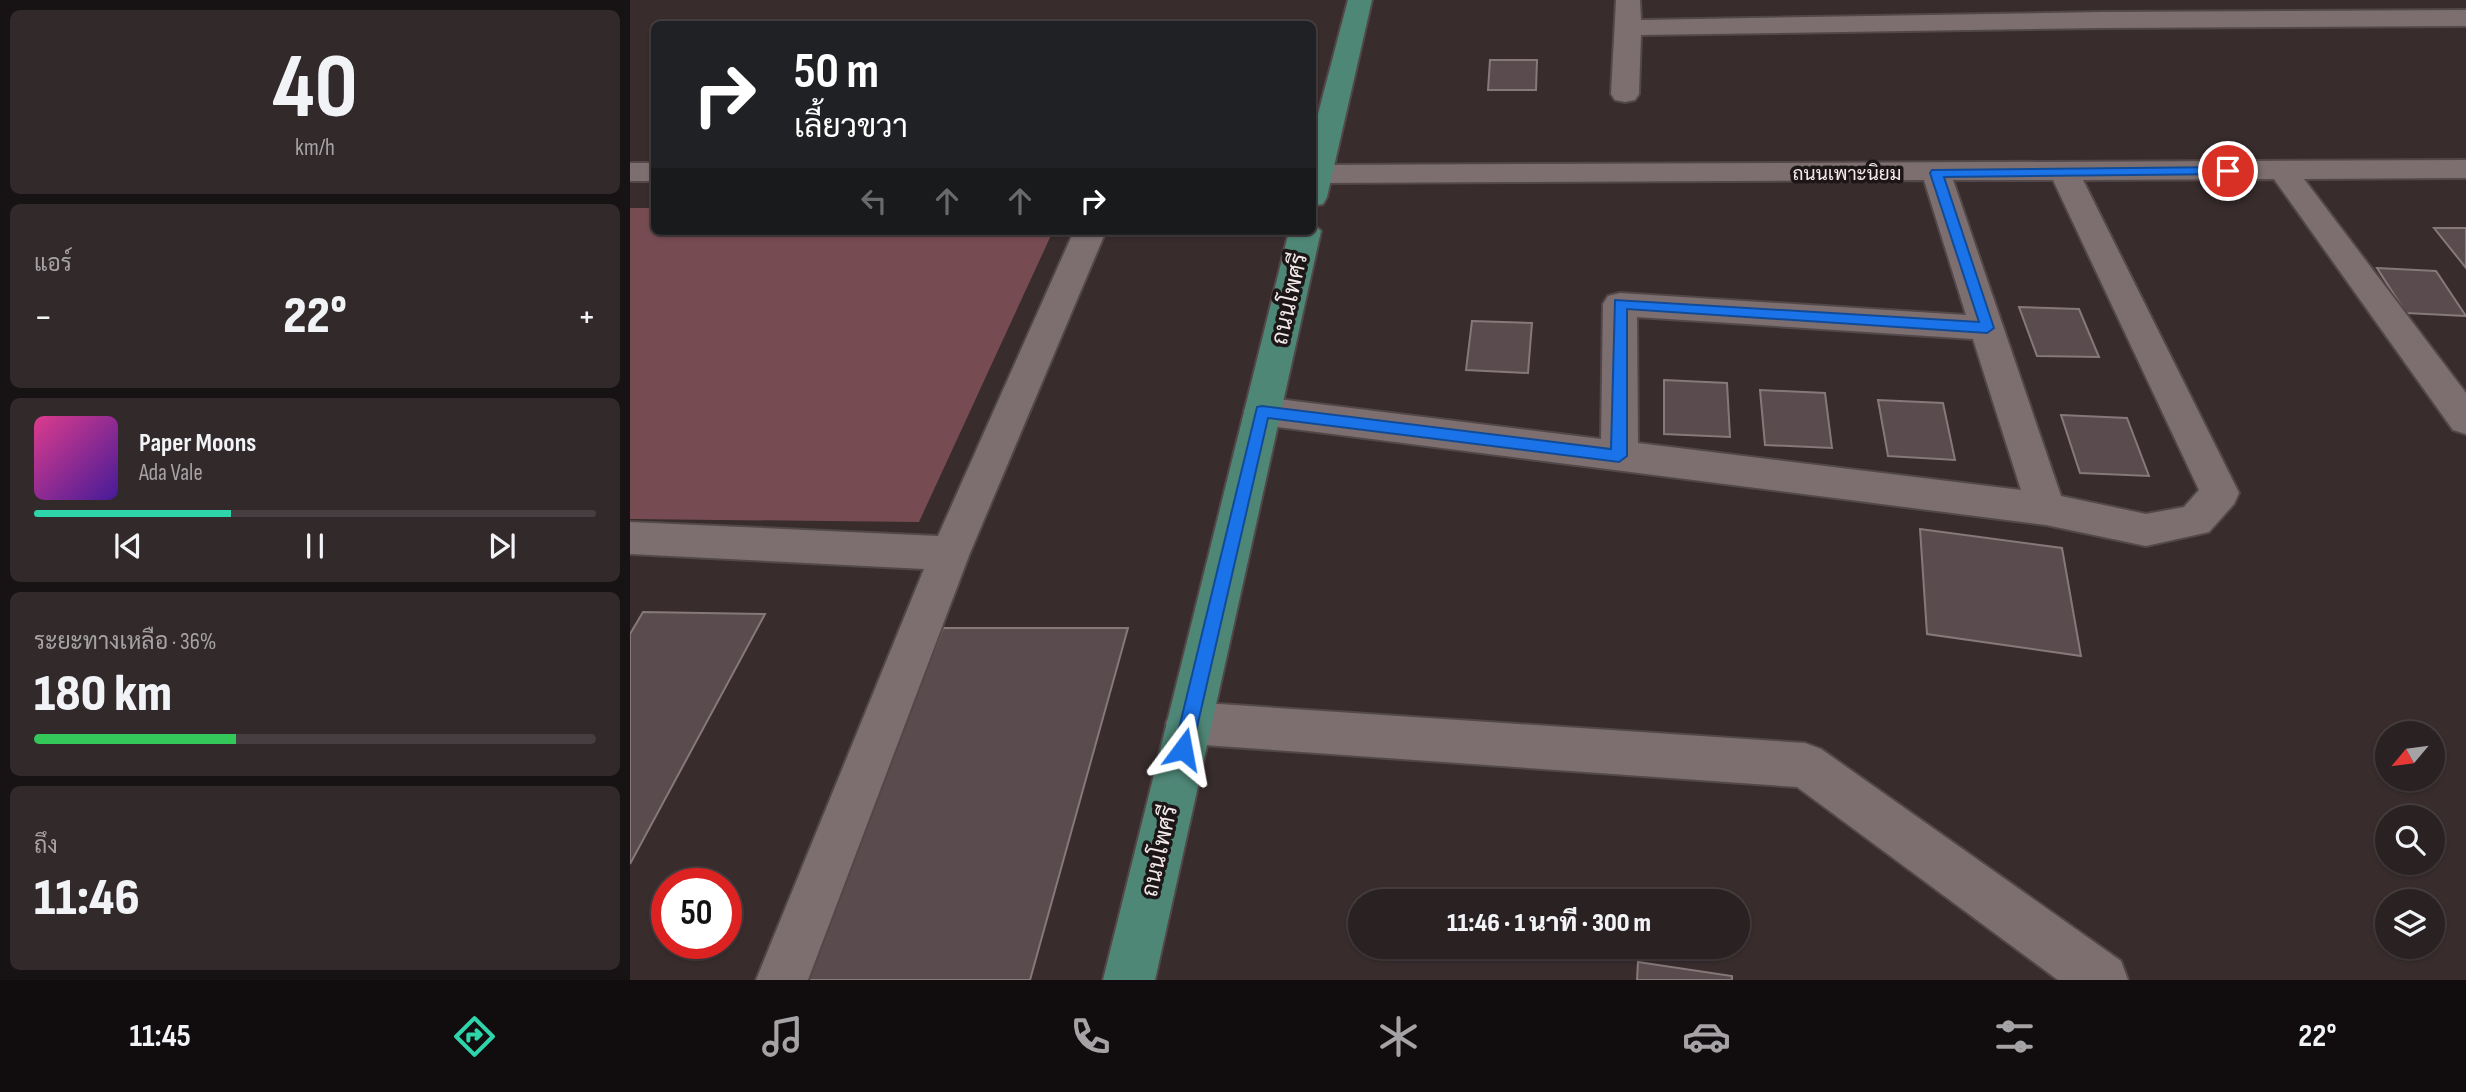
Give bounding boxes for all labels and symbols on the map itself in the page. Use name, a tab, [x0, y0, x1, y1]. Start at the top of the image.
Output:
pin	[2198, 141, 2258, 201]
street label: ถนนเพาะนิยม	[1793, 163, 1901, 186]
street label: ถนนโพศรี	[1263, 250, 1314, 348]
position arrow	[1146, 712, 1220, 786]
north arrow	[2375, 721, 2445, 791]
street label: ถนนโพศรี	[1133, 802, 1184, 900]
speed limit sign: 50	[651, 868, 742, 959]

